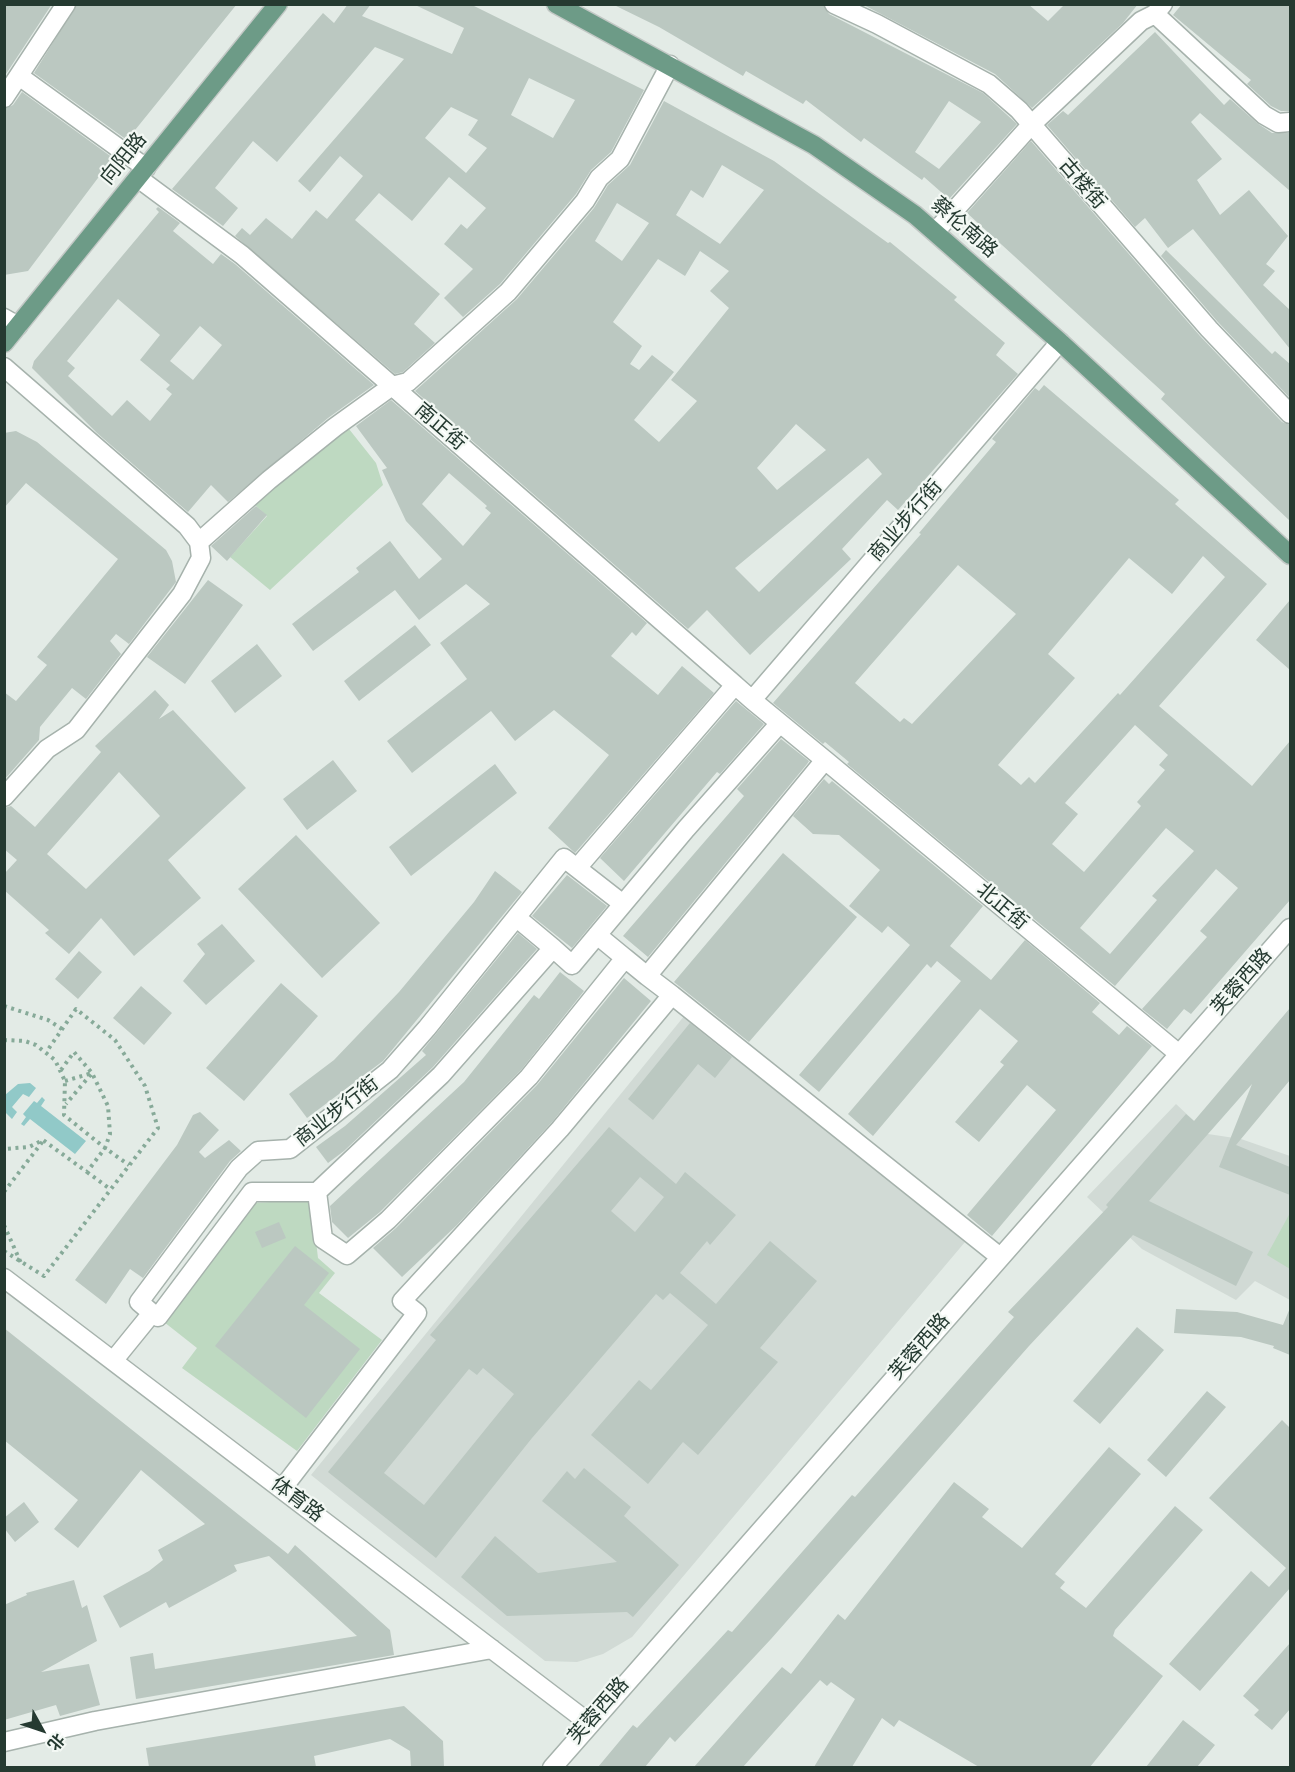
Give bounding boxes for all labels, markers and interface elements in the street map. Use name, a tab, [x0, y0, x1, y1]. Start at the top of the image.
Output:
street label: 向阳路	[96, 128, 152, 190]
street label: 古楼街	[1053, 153, 1111, 215]
street label: 蔡伦南路	[926, 193, 1002, 263]
street label: 南正街	[409, 398, 471, 456]
street label: 商业步行街	[864, 475, 948, 567]
street label: 北正街	[971, 879, 1033, 935]
street label: 芙蓉西路	[1207, 944, 1277, 1020]
street label: 商业步行街	[290, 1072, 384, 1152]
street label: 芙蓉西路	[885, 1309, 955, 1385]
street label: 体育路	[266, 1472, 328, 1528]
street label: 芙蓉西路	[564, 1673, 634, 1749]
north arrow	[12, 1700, 72, 1760]
text: 北	[43, 1729, 69, 1755]

